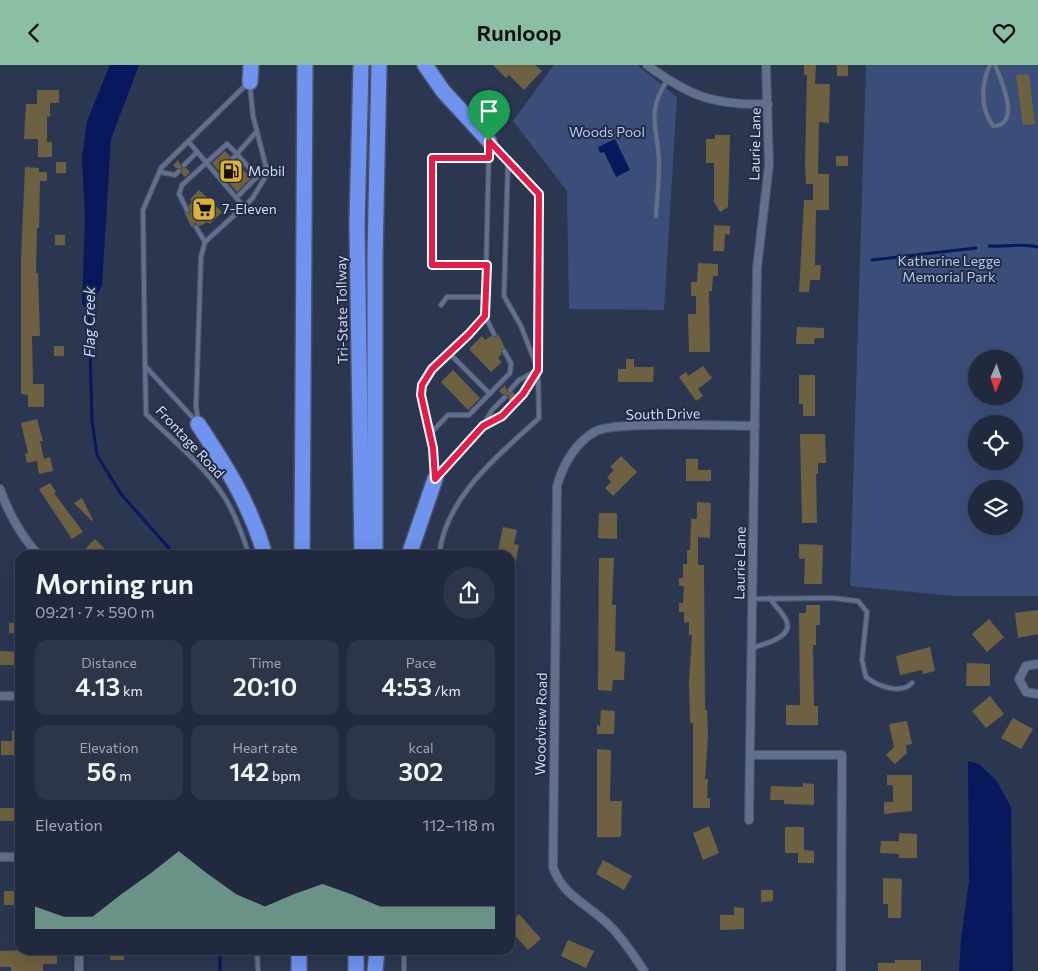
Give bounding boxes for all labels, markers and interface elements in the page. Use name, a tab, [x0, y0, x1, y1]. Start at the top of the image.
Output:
icon: back	[20, 19, 48, 47]
text: Runloop	[476, 19, 562, 46]
icon: heart	[990, 19, 1018, 47]
pin	[468, 90, 510, 141]
icon: arrive	[475, 97, 503, 125]
street label: Laurie Lane	[745, 107, 764, 181]
park label: Woods Pool	[569, 123, 645, 140]
fuel station icon: Mobil	[218, 158, 244, 184]
place label: Mobil	[248, 162, 285, 179]
supermarket icon: 7-Eleven	[191, 196, 217, 222]
place label: 7-Eleven	[222, 200, 277, 217]
park label: Katherine Legge Memorial Park	[898, 252, 1000, 285]
street label: Tri-State Tollway	[332, 256, 351, 364]
water label: Flag Creek	[80, 286, 98, 358]
north arrow	[968, 350, 1022, 405]
map controls	[968, 350, 1023, 535]
street label: Frontage Road	[152, 402, 228, 481]
street label: South Drive	[626, 404, 700, 423]
button: locate	[968, 415, 1023, 470]
button: layers	[968, 480, 1023, 535]
street label: Laurie Lane	[730, 526, 749, 600]
text: Morning run	[35, 566, 194, 600]
button: share	[443, 567, 495, 619]
text: 09:21 · 7 × 590 m	[35, 602, 155, 621]
text: Distance	[81, 654, 137, 671]
text: Time	[249, 654, 281, 671]
text: Pace	[406, 654, 436, 671]
text: 4.13	[75, 671, 120, 701]
text: 20:10	[233, 671, 297, 701]
text: 4:53	[381, 671, 432, 701]
street label: Woodview Road	[531, 673, 550, 775]
text: km	[120, 682, 143, 699]
text: /km	[432, 682, 461, 699]
text: Elevation	[79, 739, 139, 756]
text: Heart rate	[232, 739, 298, 756]
text: kcal	[408, 739, 434, 756]
text: 56	[87, 756, 116, 786]
text: 142	[229, 756, 269, 786]
text: 302	[399, 756, 443, 786]
text: m	[116, 767, 131, 784]
text: bpm	[269, 767, 301, 784]
text: Elevation	[35, 815, 103, 834]
text: 112–118 m	[423, 815, 495, 834]

